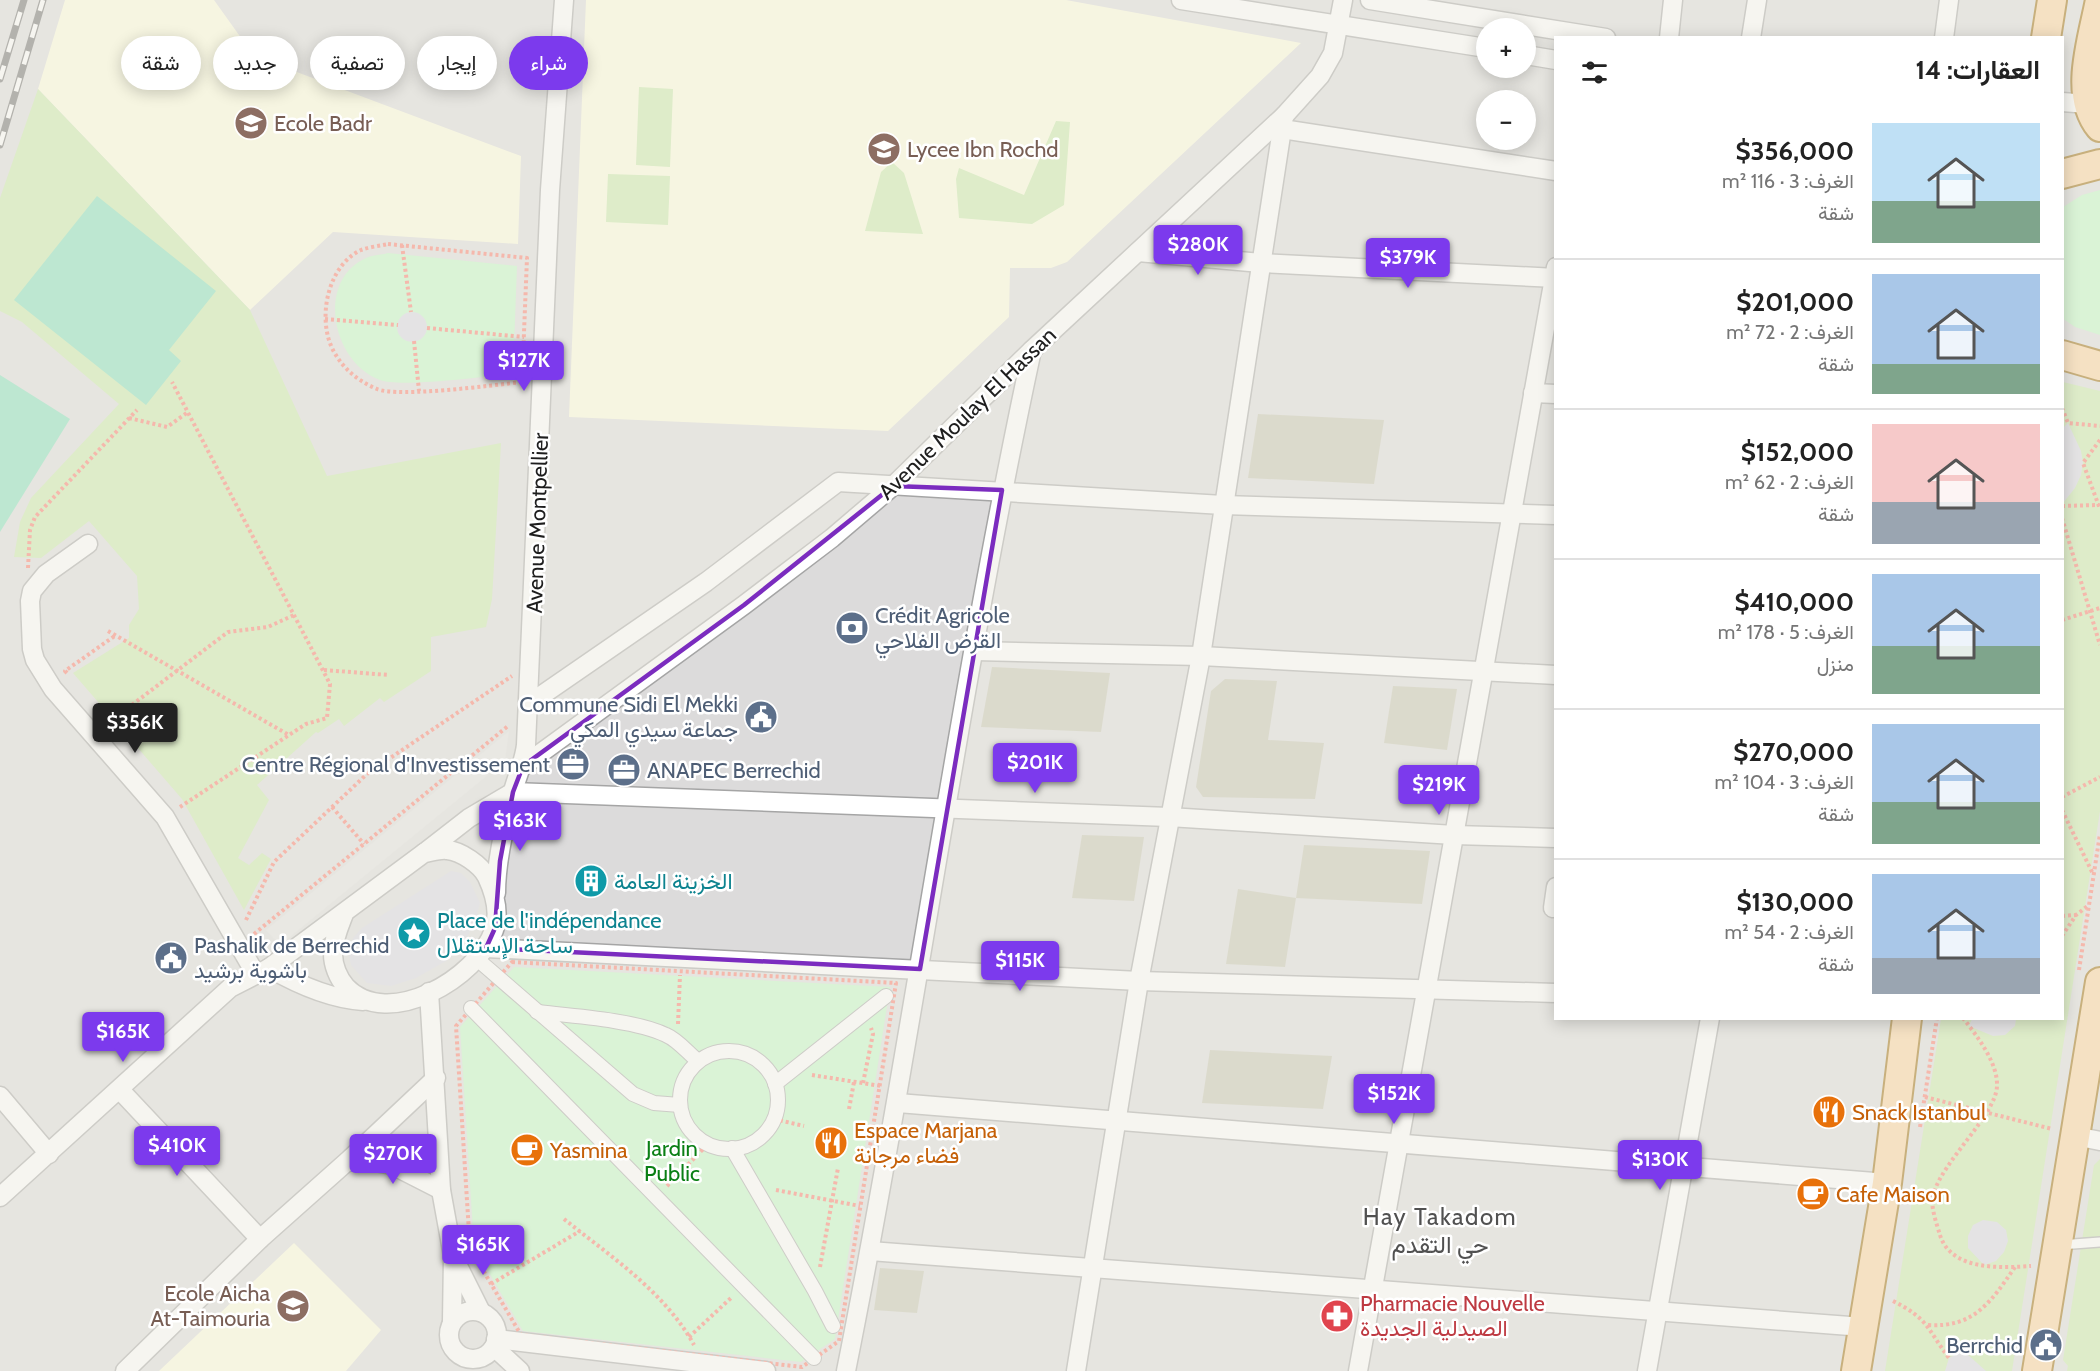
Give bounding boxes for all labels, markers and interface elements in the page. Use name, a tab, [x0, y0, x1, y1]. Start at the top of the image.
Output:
map controls	[1476, 18, 1536, 150]
button: +	[1476, 18, 1536, 78]
chip: شقة	[121, 36, 201, 90]
chip: جديد	[213, 36, 298, 90]
chip: تصفية	[310, 36, 405, 90]
chip: إيجار	[417, 36, 497, 90]
chip: شراء	[509, 36, 588, 90]
text: العقارات: 14	[1915, 54, 2040, 86]
icon: filters	[1578, 56, 1611, 89]
button: −	[1476, 90, 1536, 150]
school or university icon: Ecole Badr	[233, 105, 269, 141]
place label: Ecole Badr	[274, 110, 372, 137]
school or university icon: Lycee Ibn Rochd	[866, 131, 902, 167]
text: $356,000	[1735, 135, 1854, 167]
place label: Lycee Ibn Rochd	[907, 136, 1059, 163]
icon: home	[1920, 147, 1992, 219]
text: الغرف: 3 · 116 m²	[1722, 169, 1854, 193]
text: شقة	[1818, 201, 1854, 225]
pin: $280K	[1156, 225, 1240, 276]
text: $280K	[1168, 232, 1228, 256]
pin: $379K	[1366, 238, 1450, 289]
text: $379K	[1380, 245, 1436, 269]
text: $201,000	[1736, 286, 1854, 318]
icon: home	[1920, 298, 1992, 370]
text: الغرف: 2 · 72 m²	[1726, 320, 1854, 344]
street label: Avenue Moulay El Hassan	[873, 321, 1062, 505]
pin: $127K	[482, 341, 566, 392]
text: $127K	[498, 348, 550, 372]
text: شقة	[1818, 352, 1854, 376]
street label: Avenue Montpellier	[521, 432, 554, 614]
text: $152,000	[1741, 436, 1854, 468]
icon: home	[1920, 448, 1992, 520]
text: الغرف: 2 · 62 m²	[1725, 470, 1854, 494]
text: شقة	[1818, 502, 1854, 526]
text: $410,000	[1734, 586, 1854, 618]
icon: home	[1920, 598, 1992, 670]
place label: Crédit Agricole القرض الفلاحي	[875, 602, 1010, 659]
bank icon: Crédit Agricole القرض الفلاحي	[834, 610, 870, 646]
text: الغرف: 5 · 178 m²	[1718, 620, 1854, 644]
text: منزل	[1817, 652, 1854, 676]
place label: Commune Sidi El Mekki جماعة سيدي المكي	[519, 691, 738, 748]
public building icon: Commune Sidi El Mekki جماعة سيدي المكي	[743, 699, 779, 735]
pin: $356K	[93, 703, 177, 754]
text: $356K	[107, 710, 163, 734]
text: $270,000	[1733, 736, 1854, 768]
pin: $201K	[993, 743, 1077, 794]
office icon: Centre Régional d'Investissement	[555, 746, 591, 782]
icon: home	[1920, 748, 1992, 820]
text: $201K	[1007, 750, 1063, 774]
place label: Centre Régional d'Investissement	[242, 751, 551, 778]
office icon: ANAPEC Berrechid	[606, 752, 642, 788]
place label: ANAPEC Berrechid	[647, 757, 821, 784]
pin: $219K	[1397, 765, 1481, 816]
text: الغرف: 3 · 104 m²	[1714, 770, 1854, 794]
text: $219K	[1412, 772, 1466, 796]
pin: $163K	[478, 801, 562, 852]
text: شقة	[1818, 802, 1854, 826]
text: $163K	[493, 808, 547, 832]
building icon: الخزينة العامة	[573, 863, 609, 899]
place label: الخزينة العامة	[614, 868, 732, 895]
text: $130,000	[1736, 886, 1854, 918]
icon: home	[1920, 898, 1992, 970]
place label: Place de l'indépendance ساحة الإستقلال	[437, 907, 662, 960]
place icon: Place de l'indépendance ساحة الإستقلال	[396, 915, 432, 951]
text: الغرف: 2 · 54 m²	[1724, 920, 1854, 944]
place label: Pashalik de Berrechid باشوية برشيد	[194, 932, 390, 984]
public building icon: Pashalik de Berrechid باشوية برشيد	[153, 940, 189, 976]
pin: $115K	[978, 941, 1062, 992]
text: $115K	[995, 948, 1045, 972]
text: شقة	[1818, 952, 1854, 976]
pin: $165K	[81, 1012, 165, 1063]
text: $165K	[96, 1019, 150, 1043]
pin: $152K	[1352, 1074, 1436, 1125]
text: $152K	[1368, 1081, 1420, 1105]
restaurant icon: Snack Istanbul	[1811, 1094, 1847, 1130]
place label: Snack Istanbul	[1852, 1099, 1987, 1126]
place label: Espace Marjana فضاء مرجانة	[854, 1117, 998, 1169]
restaurant icon: Espace Marjana فضاء مرجانة	[813, 1125, 849, 1161]
pin: $410K	[135, 1126, 219, 1177]
cafe icon: Yasmina	[509, 1132, 545, 1168]
text: $410K	[148, 1133, 206, 1157]
pin: $270K	[351, 1134, 435, 1185]
park label: Jardin Public	[644, 1135, 700, 1187]
place label: Yasmina	[549, 1137, 628, 1164]
pin: $130K	[1618, 1140, 1702, 1191]
text: $270K	[364, 1141, 422, 1165]
text: $130K	[1632, 1147, 1688, 1171]
cafe icon: Cafe Maison	[1795, 1176, 1831, 1212]
place label: Cafe Maison	[1836, 1181, 1950, 1208]
district label: Hay Takadom حي التقدم	[1363, 1202, 1517, 1264]
pin: $165K	[441, 1225, 525, 1276]
text: $165K	[456, 1232, 510, 1256]
place label: Ecole Aicha At-Taimouria	[150, 1280, 270, 1332]
school or university icon: Ecole Aicha At-Taimouria	[275, 1288, 311, 1324]
place label: Pharmacie Nouvelle الصيدلية الجديدة	[1360, 1290, 1545, 1342]
pharmacy icon: Pharmacie Nouvelle الصيدلية الجديدة	[1319, 1298, 1355, 1334]
public building icon: Berrchid	[2028, 1327, 2064, 1363]
place label: Berrchid	[1946, 1332, 2023, 1359]

